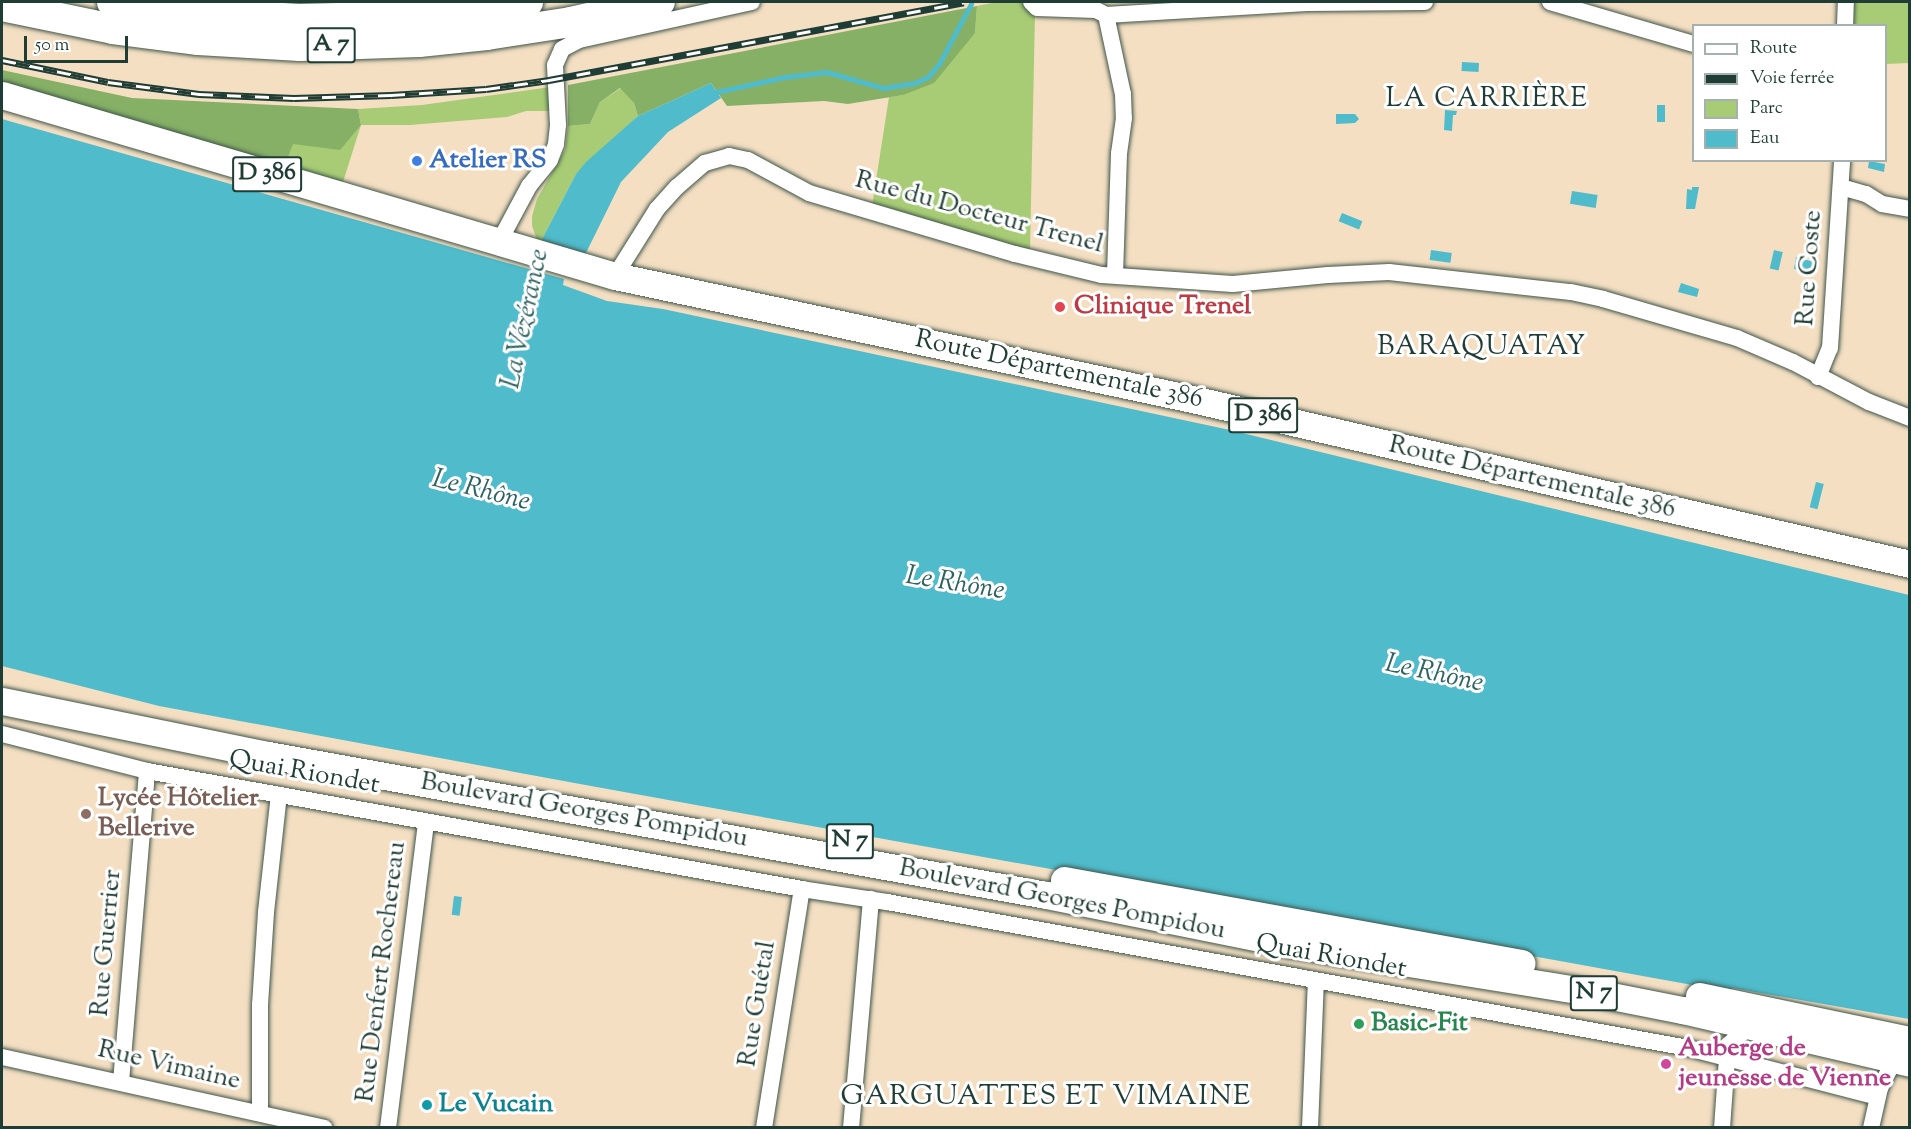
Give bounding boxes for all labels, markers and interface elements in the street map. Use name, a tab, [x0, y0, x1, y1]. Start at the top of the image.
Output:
scale bar	[27, 24, 130, 62]
road number: A 7	[306, 24, 356, 66]
legend	[1692, 24, 1887, 162]
text: 50 m	[35, 33, 69, 59]
text: Route	[1750, 36, 1797, 62]
text: Voie ferrée	[1750, 66, 1834, 92]
district label: LA CARRIÈRE	[1386, 84, 1588, 116]
text: Parc	[1750, 96, 1783, 122]
text: Eau	[1750, 126, 1779, 152]
place label: Atelier RS	[429, 145, 546, 177]
road number: D 386	[231, 153, 303, 195]
marker: Atelier RS	[410, 154, 424, 168]
street label: Rue du Docteur Trenel	[852, 165, 1106, 261]
street label: Rue Coste	[1790, 209, 1830, 327]
water label: La Vézérance	[495, 246, 557, 392]
place label: Clinique Trenel	[1074, 291, 1251, 323]
marker: Clinique Trenel	[1051, 298, 1069, 316]
street label: Route Départementale 386	[912, 324, 1206, 416]
district label: BARAQUATAY	[1377, 332, 1587, 364]
road number: D 386	[1227, 394, 1299, 436]
street label: Route Départementale 386	[1386, 430, 1678, 526]
water label: Le Rhône	[429, 463, 533, 519]
water label: Le Rhône	[903, 560, 1007, 608]
water label: Le Rhône	[1382, 648, 1486, 700]
street label: Quai Riondet	[226, 744, 382, 802]
street label: Boulevard Georges Pompidou	[418, 767, 750, 855]
place label: Lycée Hôtelier Bellerive	[98, 783, 259, 844]
marker: Lycée Hôtelier Bellerive	[79, 807, 93, 821]
road number: N 7	[824, 820, 876, 862]
street label: Rue Denfert Rochereau	[351, 840, 413, 1104]
street label: Boulevard Georges Pompidou	[896, 853, 1228, 947]
street label: Rue Guerrier	[85, 868, 129, 1018]
street label: Quai Riondet	[1253, 928, 1409, 986]
street label: Rue Guétal	[733, 939, 783, 1069]
road number: N 7	[1568, 972, 1620, 1014]
place label: Basic-Fit	[1371, 1008, 1468, 1040]
marker: Basic-Fit	[1352, 1017, 1366, 1031]
place label: Auberge de jeunesse de Vienne	[1678, 1033, 1891, 1094]
street label: Rue Vimaine	[95, 1034, 243, 1098]
marker: Auberge de jeunesse de Vienne	[1659, 1057, 1673, 1071]
district label: GARGUATTES ET VIMAINE	[841, 1080, 1251, 1114]
place label: Le Vucain	[439, 1089, 553, 1121]
marker: Le Vucain	[420, 1098, 434, 1112]

